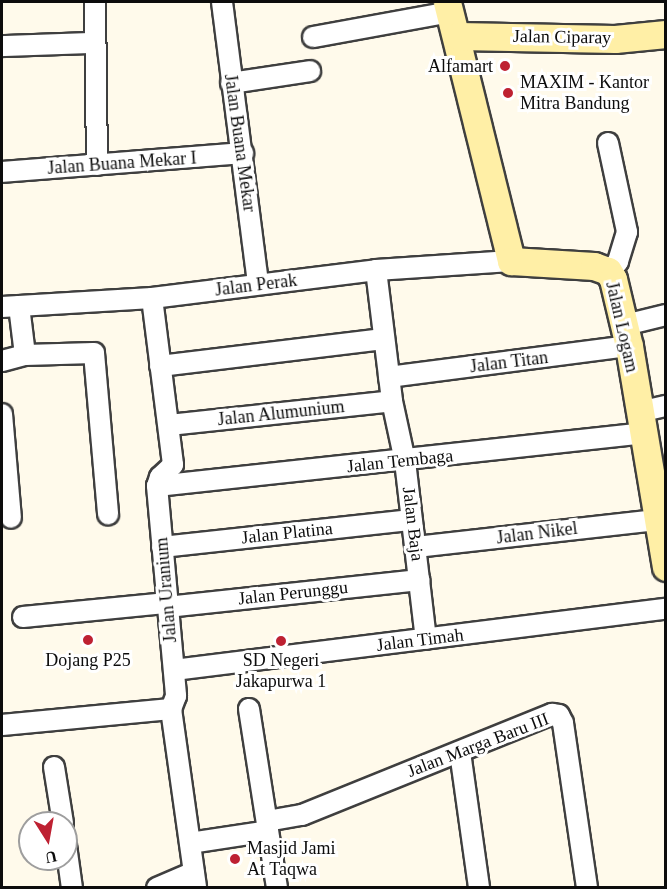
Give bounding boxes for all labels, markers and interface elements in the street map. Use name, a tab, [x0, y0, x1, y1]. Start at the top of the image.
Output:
street label: Jalan Ciparay	[513, 25, 611, 49]
place label: Alfamart	[428, 55, 493, 77]
marker: Alfamart	[498, 59, 512, 73]
place label: MAXIM - Kantor Mitra Bandung	[520, 72, 649, 115]
street label: Jalan Buana Mekar	[220, 73, 260, 213]
marker: MAXIM - Kantor Mitra Bandung	[501, 86, 515, 100]
street label: Jalan Buana Mekar I	[47, 147, 197, 179]
street label: Jalan Perak	[214, 269, 298, 301]
street label: Jalan Logam	[601, 280, 643, 374]
street label: Jalan Titan	[469, 346, 549, 378]
street label: Jalan Alumunium	[216, 396, 346, 430]
street label: Jalan Tembaga	[346, 445, 454, 477]
street label: Jalan Baja	[398, 486, 428, 562]
street label: Jalan Platina	[240, 517, 334, 549]
street label: Jalan Nikel	[495, 517, 579, 549]
street label: Jalan Uranium	[151, 537, 181, 643]
street label: Jalan Perunggu	[237, 576, 349, 610]
street label: Jalan Timah	[375, 624, 465, 656]
marker: Dojang P25	[81, 633, 95, 647]
marker: SD Negeri Jakapurwa 1	[274, 634, 288, 648]
place label: Dojang P25	[45, 649, 131, 671]
place label: SD Negeri Jakapurwa 1	[236, 650, 326, 692]
street label: Jalan Marga Baru III	[404, 708, 552, 782]
north arrow	[18, 811, 78, 871]
place label: Masjid Jami At Taqwa	[247, 838, 335, 880]
text: U	[44, 848, 58, 867]
marker: Masjid Jami At Taqwa	[228, 852, 242, 866]

